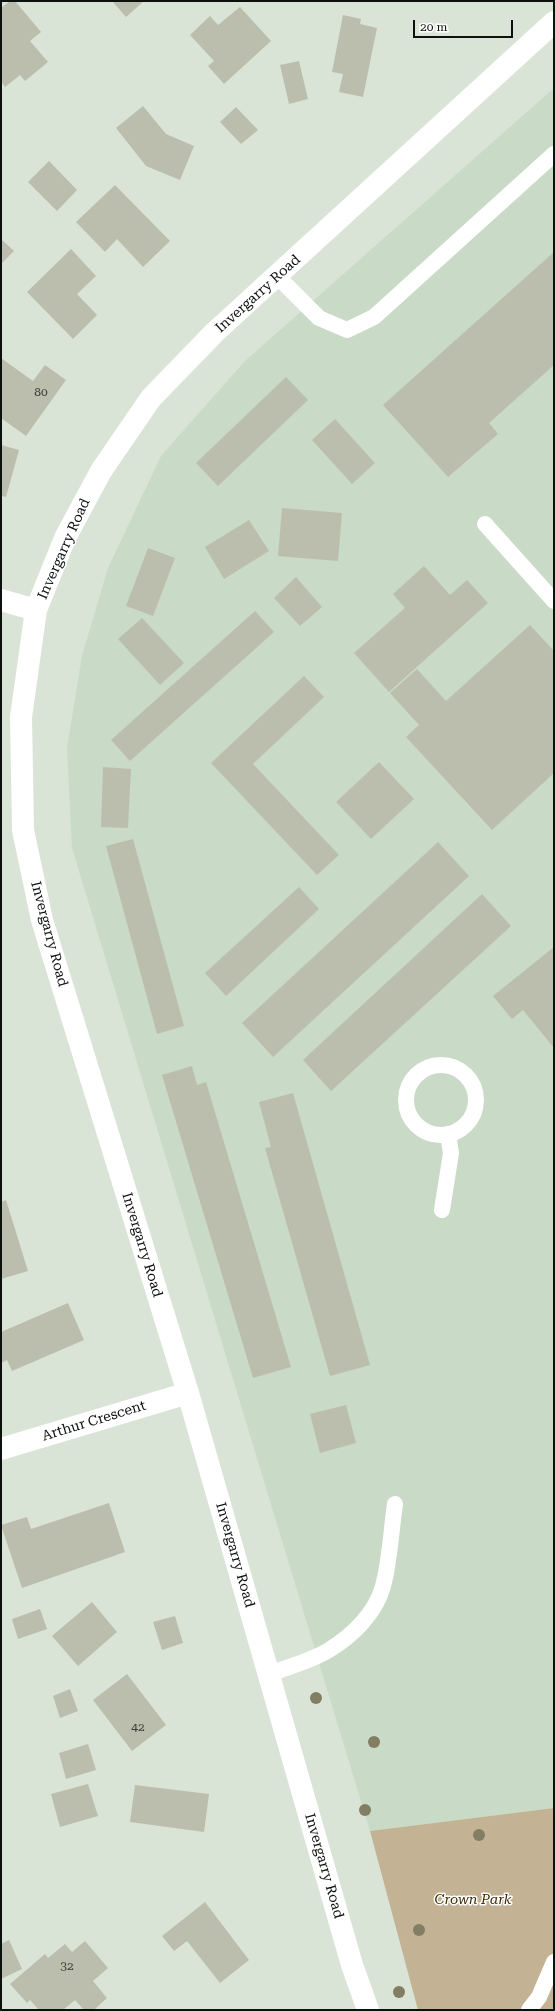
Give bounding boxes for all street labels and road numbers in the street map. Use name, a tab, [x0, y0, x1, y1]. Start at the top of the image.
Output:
street label: Invergarry Road	[212, 251, 304, 337]
street label: Invergarry Road	[34, 496, 94, 602]
street label: Invergarry Road	[27, 879, 71, 989]
street label: Invergarry Road	[118, 1191, 166, 1299]
street label: Arthur Crescent	[40, 1397, 148, 1445]
street label: Invergarry Road	[212, 1501, 258, 1609]
street label: Invergarry Road	[301, 1812, 347, 1920]

